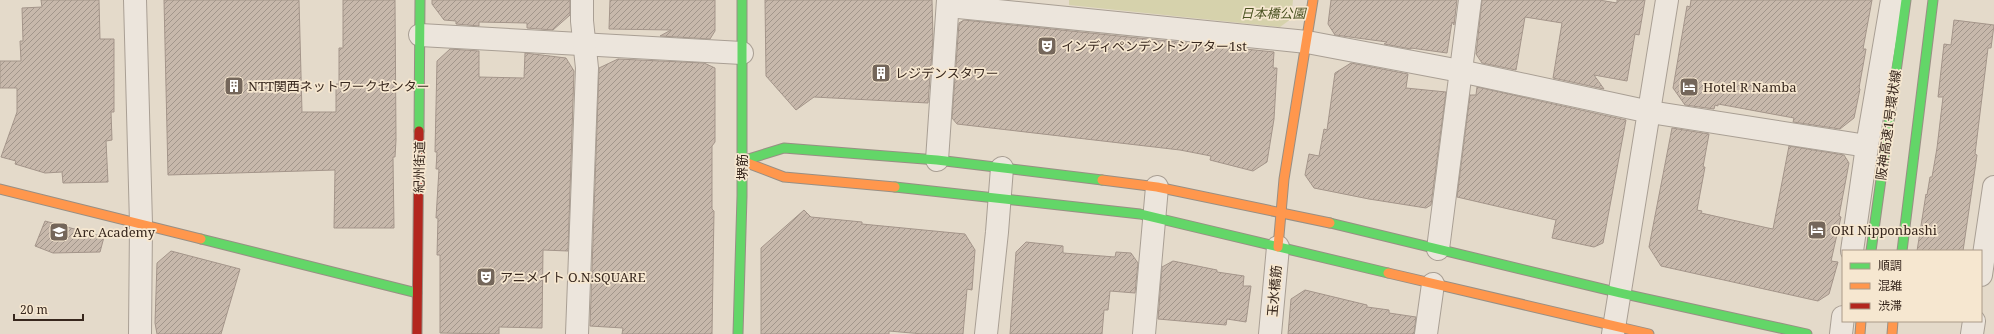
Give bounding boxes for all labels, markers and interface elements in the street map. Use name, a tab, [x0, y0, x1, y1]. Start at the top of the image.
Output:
park label: 日本橋公園	[1240, 4, 1307, 22]
theatre icon: インディペンデントシアター1st	[1036, 35, 1058, 57]
place label: インディペンデントシアター1st	[1061, 37, 1247, 55]
building icon: レジデンスタワー	[870, 62, 892, 84]
place label: レジデンスタワー	[895, 64, 999, 82]
street label: 阪神高速1号環状線	[1871, 69, 1905, 181]
building icon: NTT関西ネットワークセンター	[223, 75, 245, 97]
hotel icon: Hotel R Namba	[1678, 76, 1700, 98]
place label: NTT関西ネットワークセンター	[248, 77, 430, 95]
place label: Hotel R Namba	[1703, 78, 1796, 96]
street label: 紀州街道	[410, 141, 428, 193]
street label: 堺筋	[733, 154, 751, 180]
hotel icon: ORI Nipponbashi	[1806, 219, 1828, 241]
school or university icon: Arc Academy	[48, 221, 70, 243]
place label: ORI Nipponbashi	[1831, 221, 1937, 239]
place label: Arc Academy	[73, 223, 156, 241]
legend	[1842, 250, 1982, 322]
text: 順調	[1878, 257, 1902, 274]
street label: 玉水橋筋	[1263, 264, 1285, 318]
theatre icon: アニメイト O.N.SQUARE	[475, 266, 497, 288]
place label: アニメイト O.N.SQUARE	[500, 268, 646, 286]
text: 混雑	[1878, 277, 1902, 294]
scale bar	[14, 296, 83, 322]
text: 渋滞	[1878, 297, 1902, 314]
text: 20 m	[20, 301, 48, 318]

